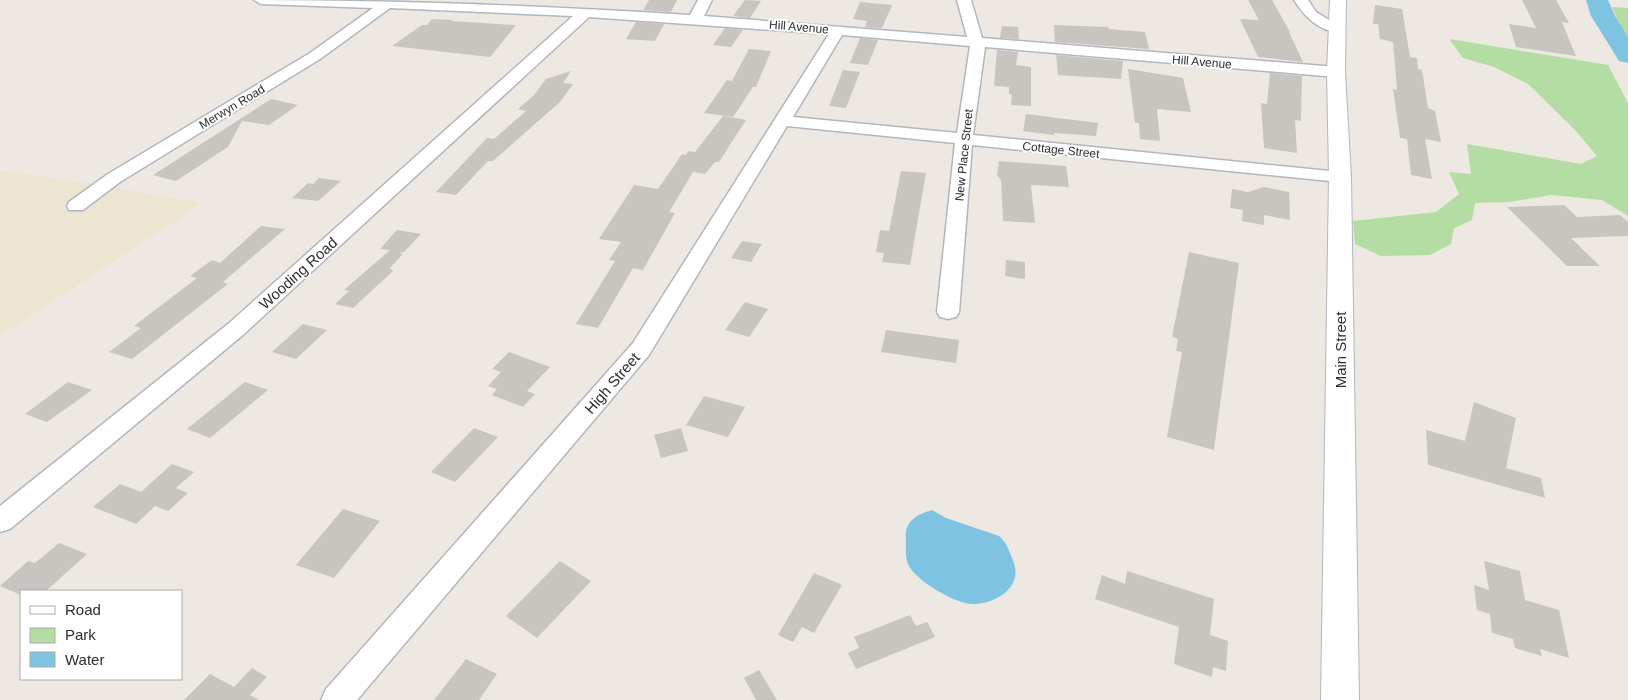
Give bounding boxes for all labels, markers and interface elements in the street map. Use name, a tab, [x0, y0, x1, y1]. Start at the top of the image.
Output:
street label: Hill Avenue	[769, 17, 830, 37]
street label: Hill Avenue	[1172, 52, 1233, 72]
street label: Merwyn Road	[197, 82, 267, 132]
street label: New Place Street	[952, 108, 976, 202]
street label: Cottage Street	[1022, 139, 1101, 161]
street label: Wooding Road	[256, 234, 340, 312]
street label: Main Street	[1332, 311, 1349, 388]
street label: High Street	[581, 348, 644, 417]
legend	[20, 590, 182, 680]
text: Road	[65, 601, 101, 618]
text: Park	[65, 626, 96, 643]
text: Water	[65, 651, 104, 668]

